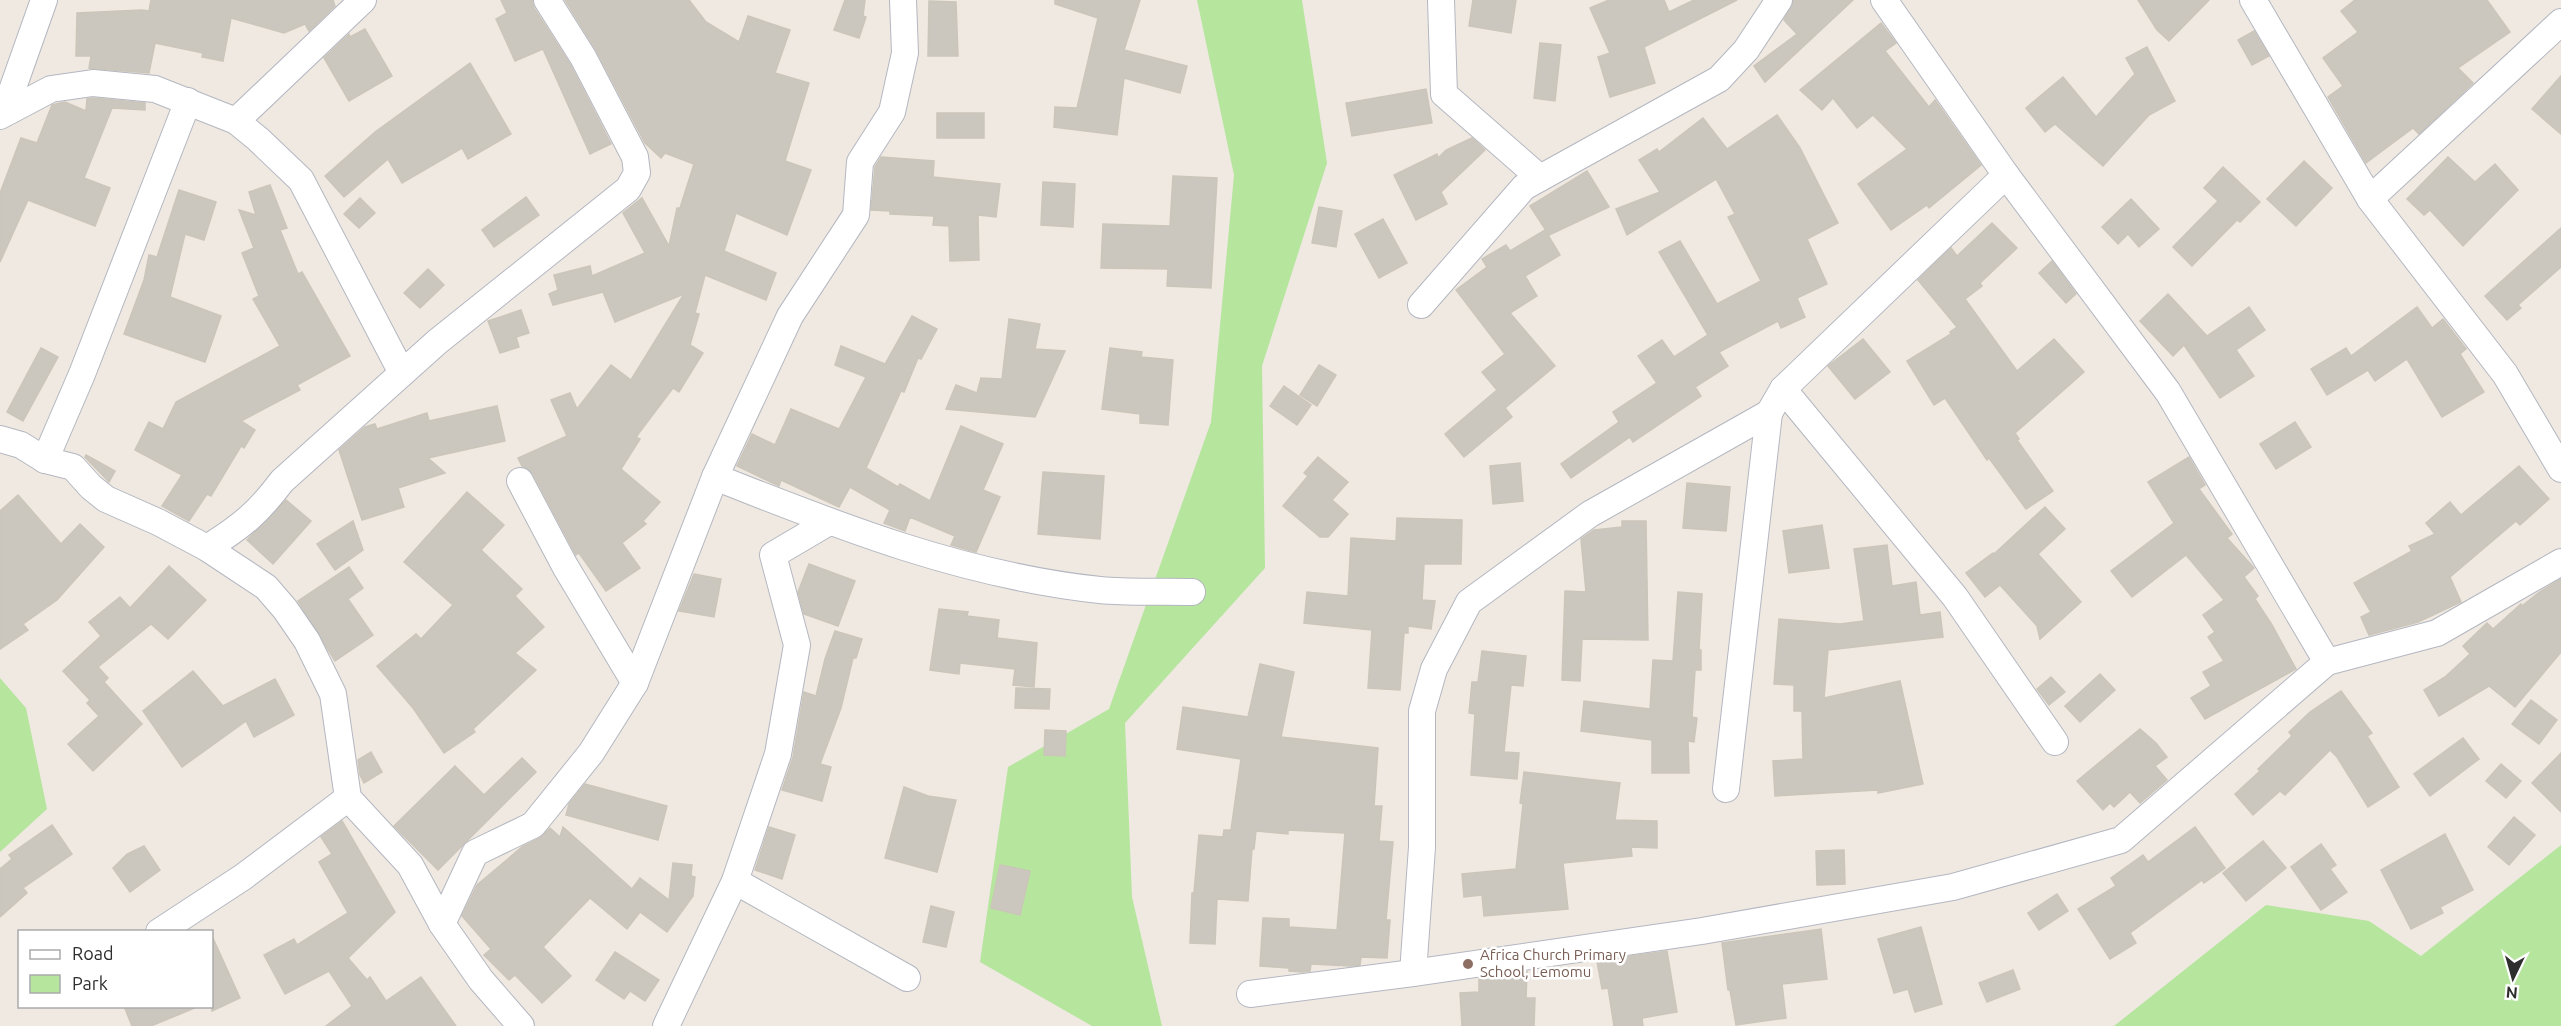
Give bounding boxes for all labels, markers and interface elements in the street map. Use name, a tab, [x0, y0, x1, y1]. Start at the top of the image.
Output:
legend	[18, 930, 213, 1008]
text: Road	[72, 943, 114, 963]
place label: Africa Church Primary School, Lemomu	[1480, 946, 1626, 980]
north arrow	[2483, 948, 2543, 1008]
marker: Africa Church Primary School, Lemomu	[1461, 957, 1475, 971]
text: Park	[72, 973, 108, 993]
text: N	[2505, 983, 2518, 1002]

